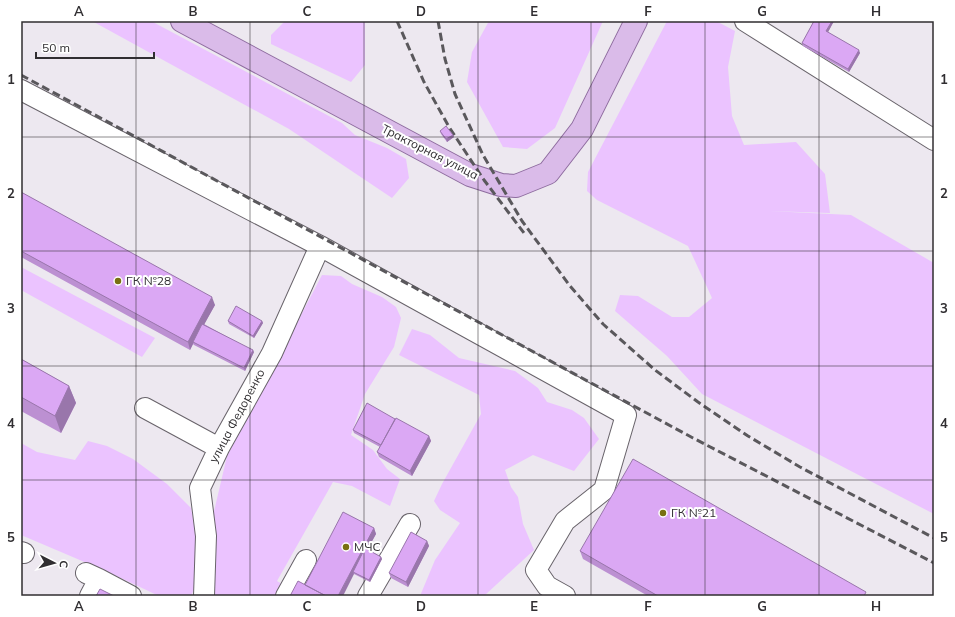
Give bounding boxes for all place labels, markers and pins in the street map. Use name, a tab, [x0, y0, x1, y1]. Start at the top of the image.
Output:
place label: ГК №28	[126, 273, 171, 288]
marker: ГК №28	[113, 276, 123, 286]
place label: ГК №21	[671, 505, 716, 520]
marker: ГК №21	[658, 508, 668, 518]
place label: МЧС	[354, 539, 381, 554]
marker: МЧС	[341, 542, 351, 552]

